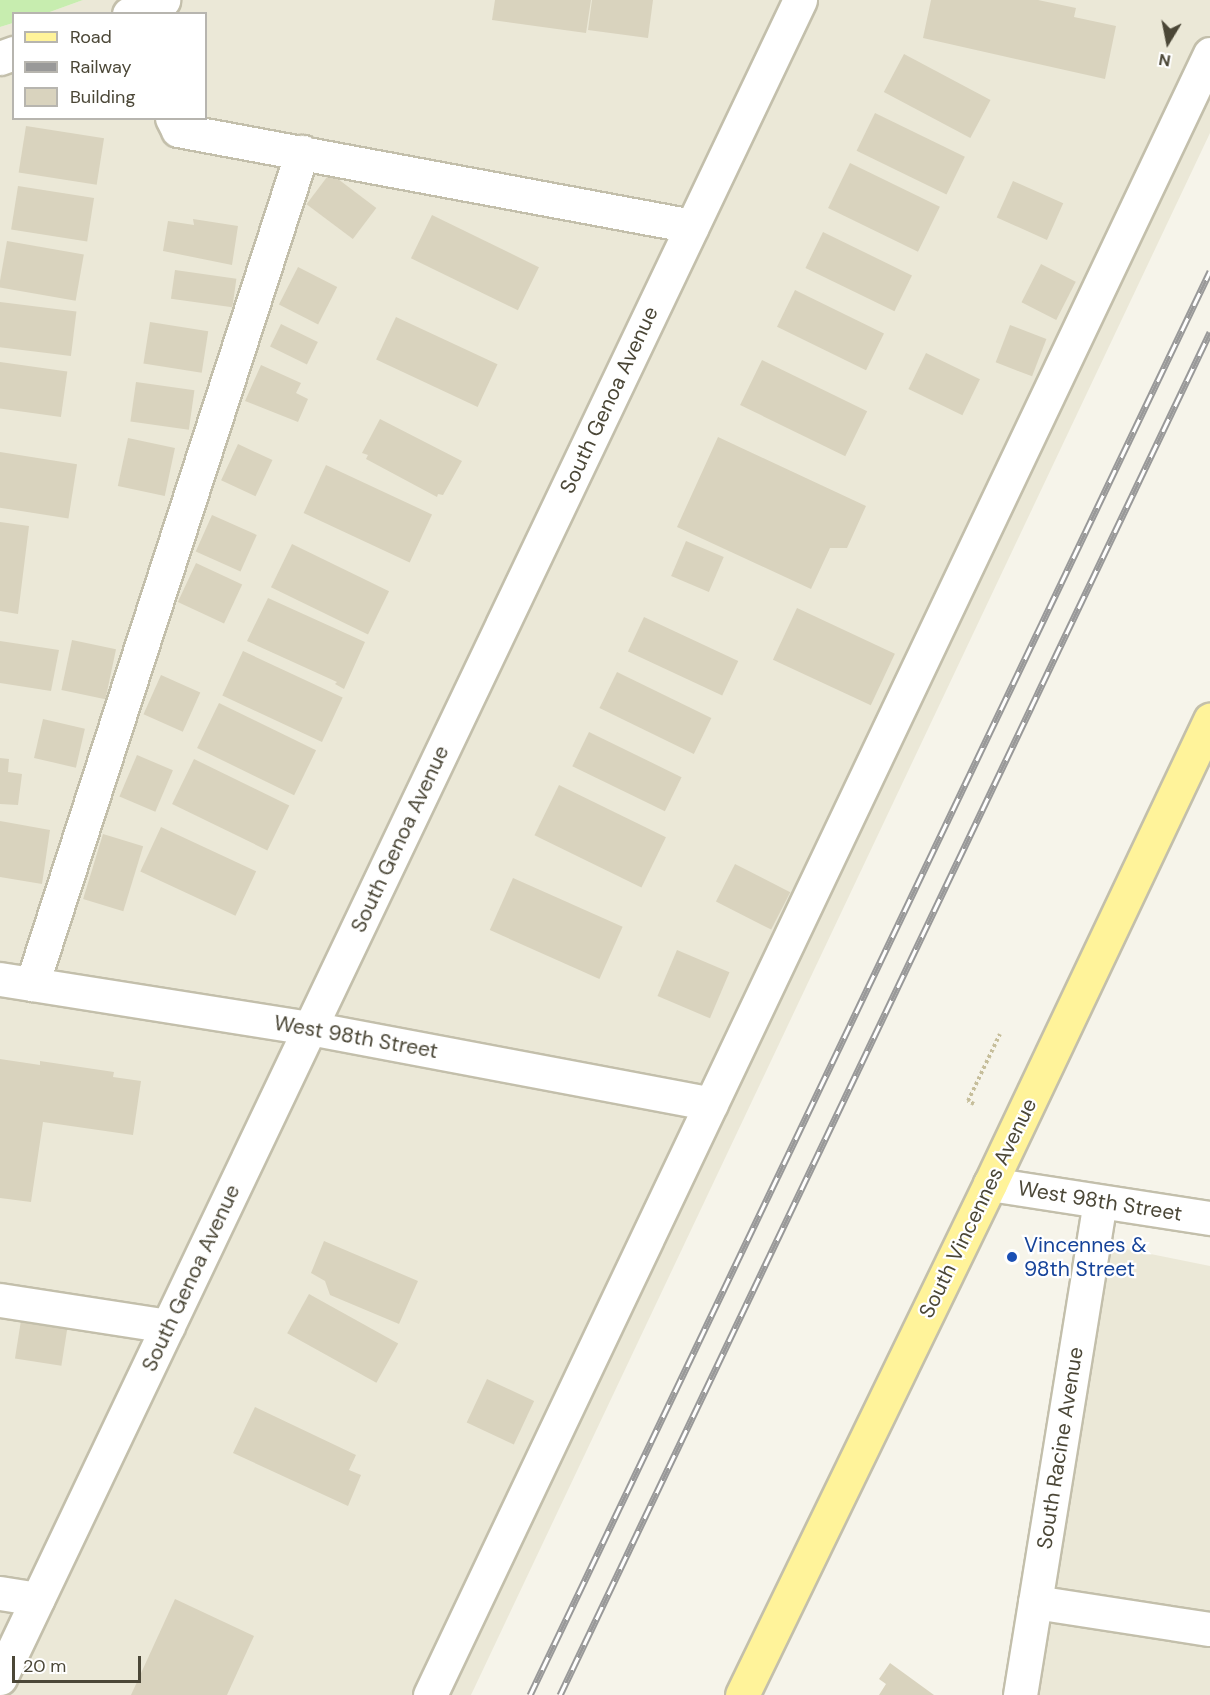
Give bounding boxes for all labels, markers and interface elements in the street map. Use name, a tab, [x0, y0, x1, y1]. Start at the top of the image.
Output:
legend	[12, 12, 207, 120]
north arrow	[1138, 12, 1198, 72]
text: Road	[70, 25, 112, 49]
text: N	[1157, 49, 1172, 72]
text: Railway	[70, 55, 132, 79]
text: Building	[70, 85, 135, 109]
street label: South Genoa Avenue	[555, 303, 663, 497]
street label: South Genoa Avenue	[346, 742, 454, 936]
street label: West 98th Street	[272, 1010, 440, 1064]
street label: South Vincennes Avenue	[914, 1094, 1042, 1322]
street label: West 98th Street	[1016, 1176, 1184, 1226]
street label: South Genoa Avenue	[137, 1181, 245, 1375]
place label: Vincennes & 98th Street	[1024, 1232, 1147, 1282]
marker: Vincennes & 98th Street	[1005, 1250, 1019, 1264]
street label: South Racine Avenue	[1032, 1345, 1088, 1551]
scale bar	[15, 1644, 144, 1682]
text: 20 m	[23, 1654, 66, 1678]

